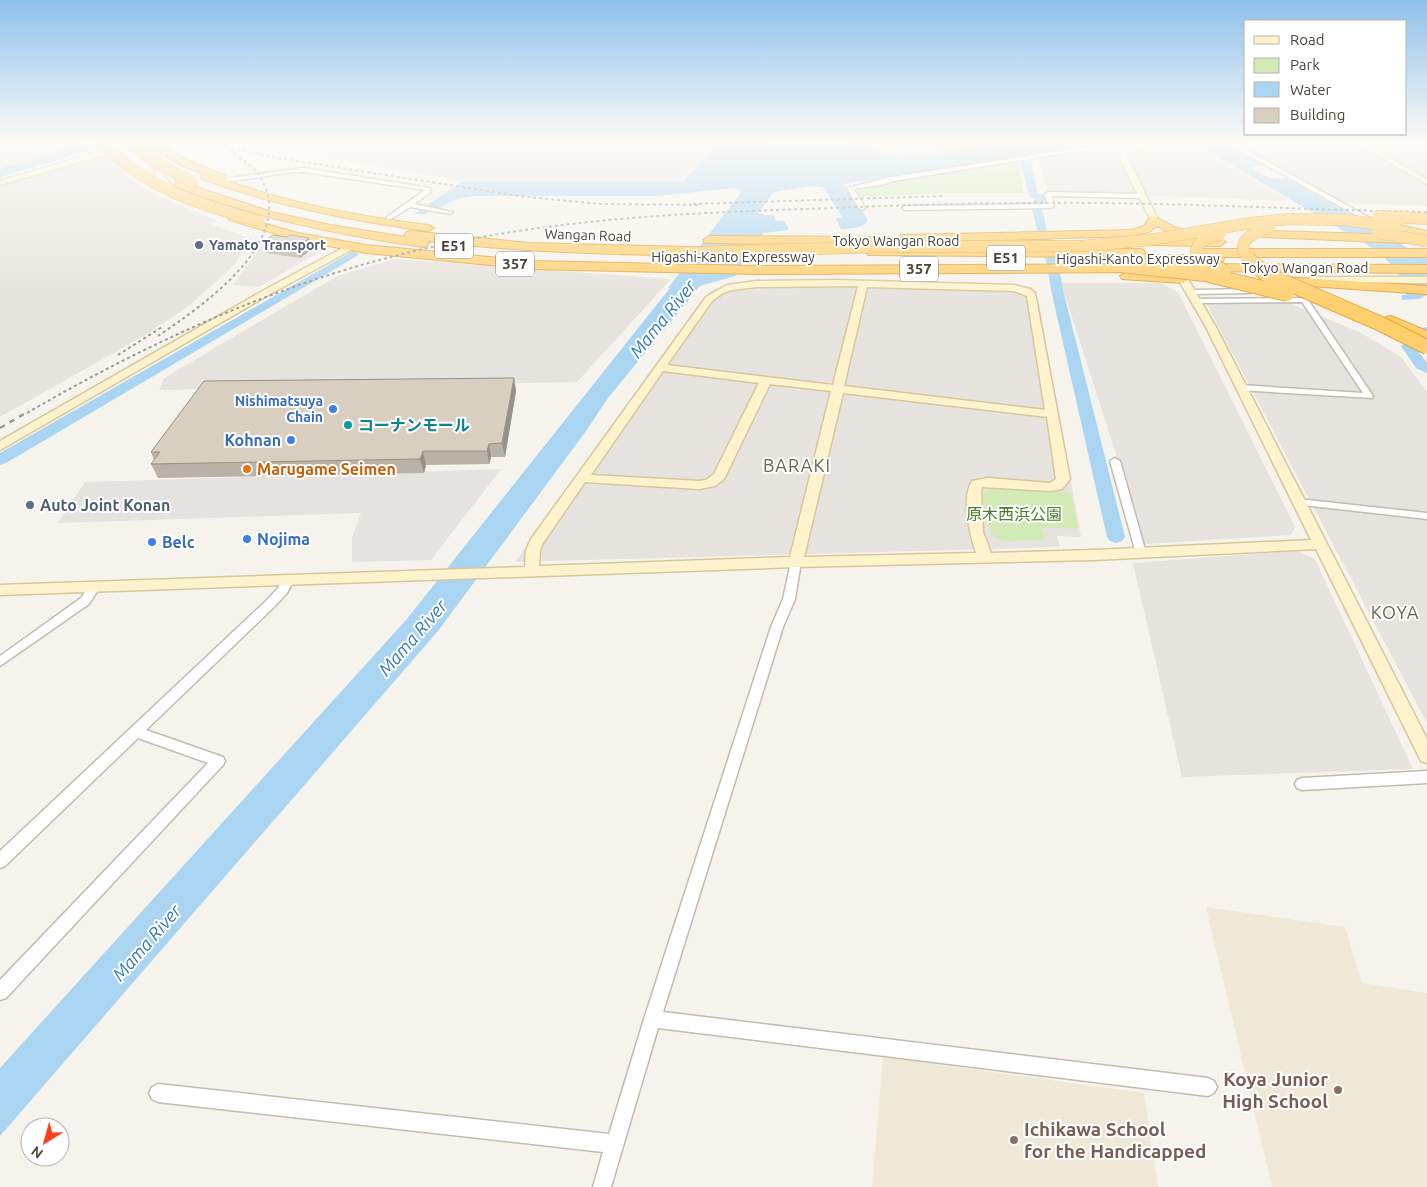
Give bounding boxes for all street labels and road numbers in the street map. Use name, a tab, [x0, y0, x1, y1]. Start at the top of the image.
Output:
street label: Wangan Road	[544, 225, 632, 245]
street label: Tokyo Wangan Road	[832, 233, 960, 249]
road number: E51	[435, 234, 473, 258]
road number: E51	[987, 246, 1025, 270]
street label: Higashi-Kanto Expressway	[651, 249, 815, 265]
street label: Higashi-Kanto Expressway	[1056, 251, 1220, 267]
road number: 357	[496, 252, 534, 276]
road number: 357	[900, 256, 938, 282]
street label: Tokyo Wangan Road	[1241, 260, 1369, 276]

